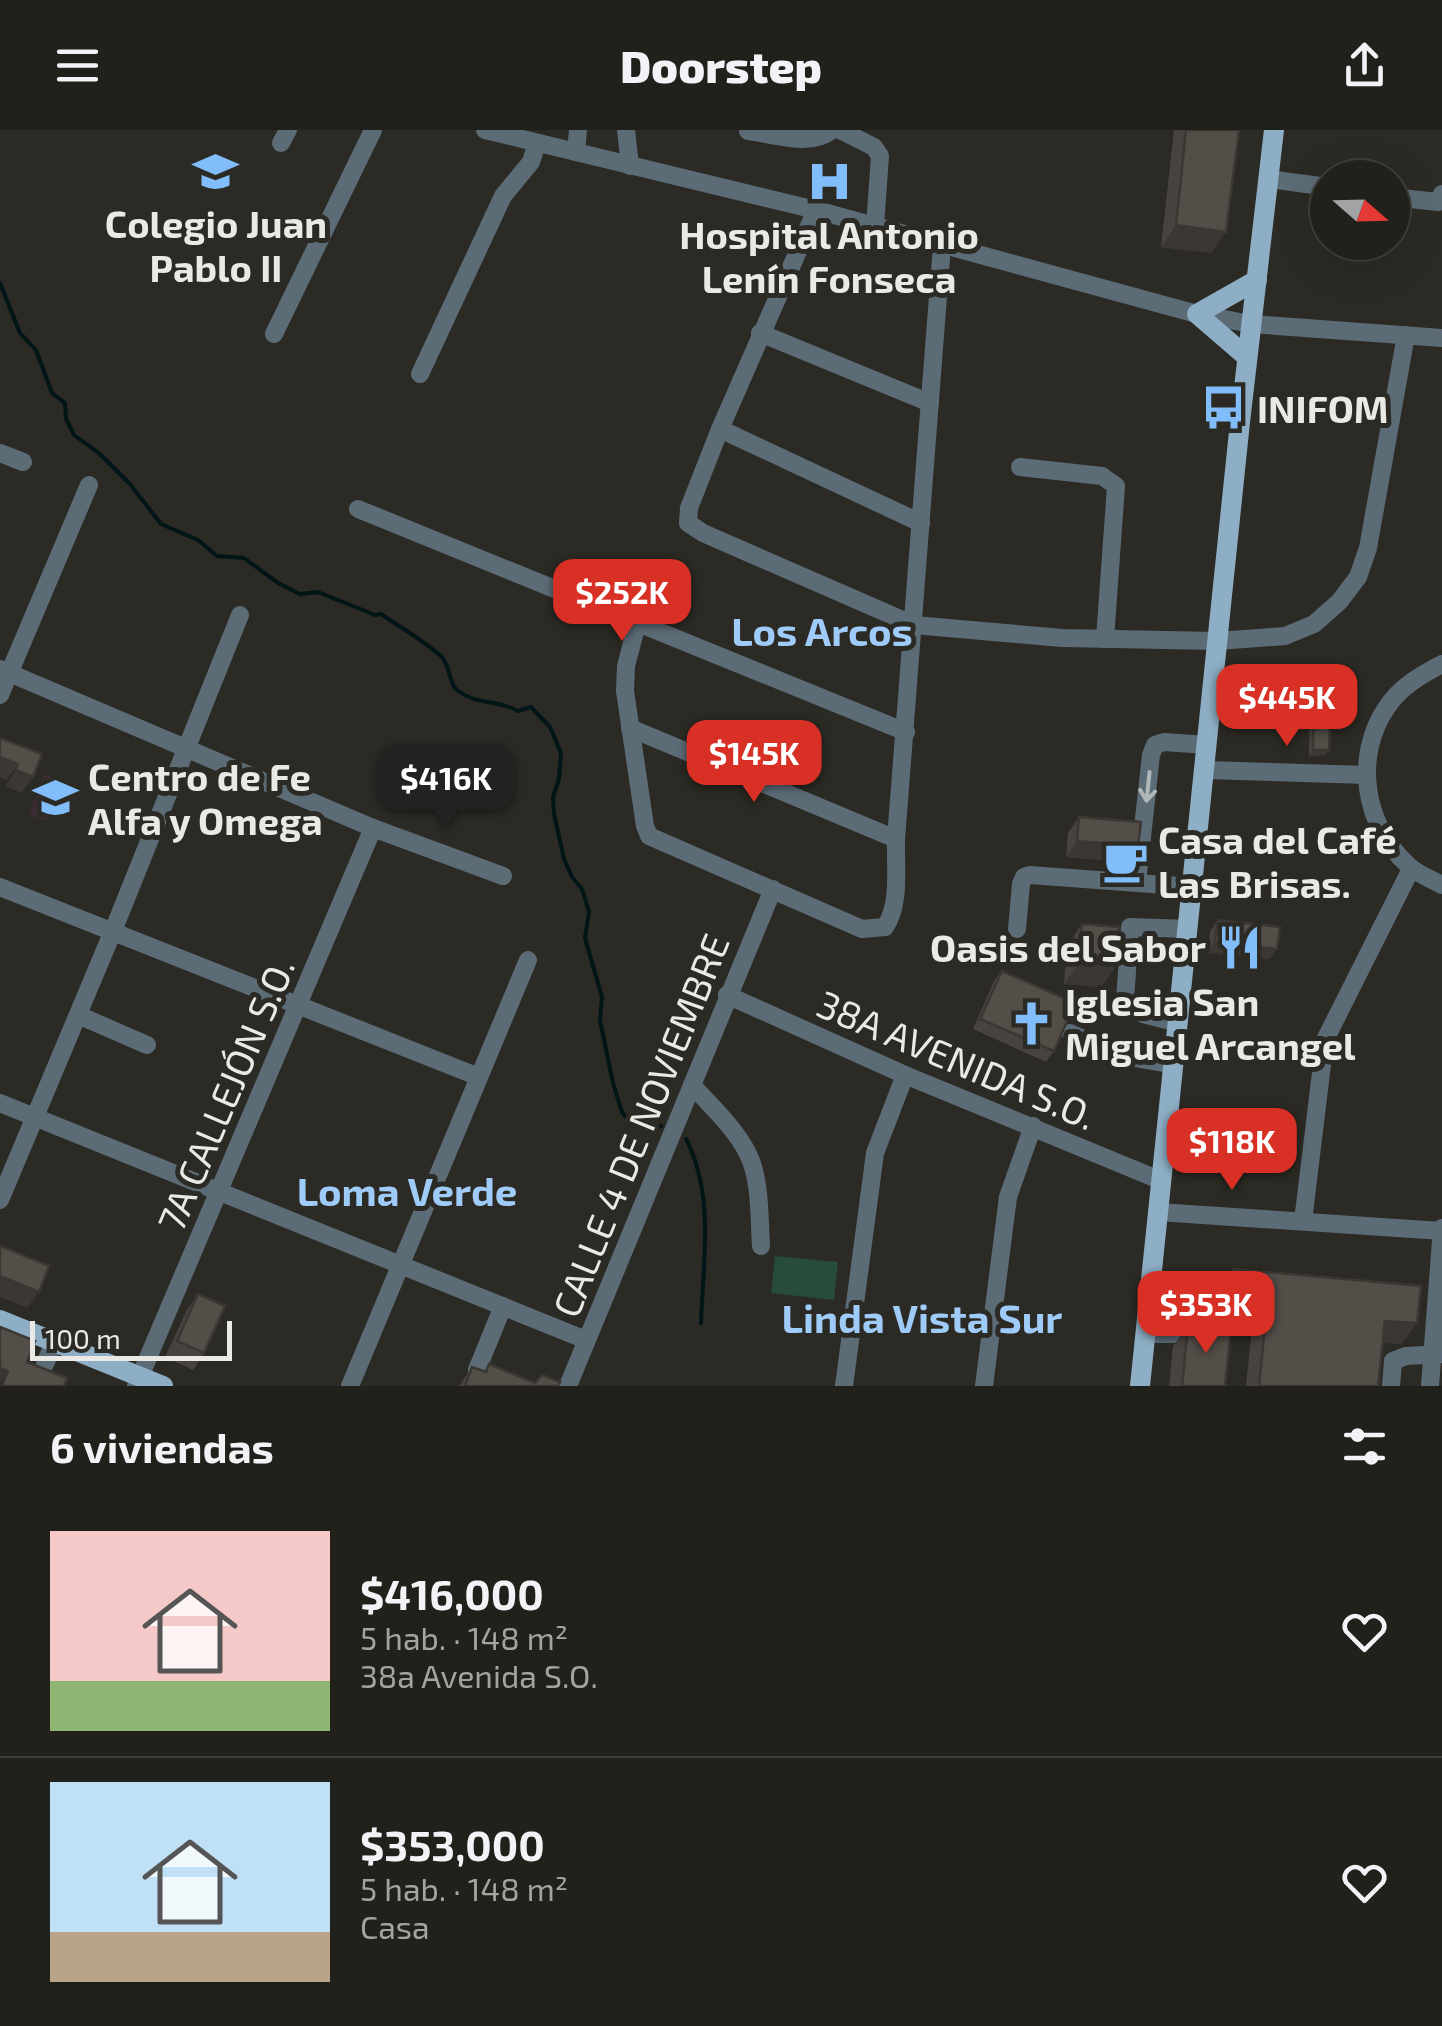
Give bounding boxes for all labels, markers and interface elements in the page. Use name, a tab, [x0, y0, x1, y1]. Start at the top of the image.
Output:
icon: menu	[50, 38, 105, 93]
text: Doorstep	[620, 38, 822, 92]
icon: share	[1337, 38, 1392, 93]
school or university icon: Colegio Juan Pablo II	[192, 147, 240, 195]
hospital icon: Hospital Antonio Lenín Fonseca	[805, 158, 853, 206]
north arrow	[1310, 160, 1410, 260]
map controls	[1310, 160, 1410, 260]
place label: Colegio Juan Pablo II	[105, 200, 327, 290]
place label: Hospital Antonio Lenín Fonseca	[679, 211, 979, 301]
bus stop icon: INIFOM	[1200, 384, 1248, 432]
place label: INIFOM	[1257, 385, 1389, 431]
pin: $252K	[552, 559, 692, 644]
text: $252K	[575, 572, 669, 610]
district label: Los Arcos	[731, 606, 913, 654]
pin: $445K	[1217, 664, 1357, 749]
text: $445K	[1238, 677, 1336, 715]
pin: $145K	[684, 720, 824, 805]
text: $145K	[709, 733, 799, 771]
pin: $416K	[376, 745, 516, 830]
place label: Centro de Fe Alfa y Omega	[88, 753, 323, 843]
text: $416K	[400, 758, 492, 796]
one-way arrow	[1138, 771, 1157, 803]
school or university icon: Centro de Fe Alfa y Omega	[31, 774, 79, 822]
place label: Casa del Café Las Brisas.	[1158, 816, 1397, 906]
cafe icon: Casa del Café Las Brisas.	[1101, 837, 1149, 885]
restaurant icon: Oasis del Sabor	[1215, 923, 1263, 971]
place label: Oasis del Sabor	[930, 924, 1206, 970]
street label: CALLE 4 DE NOVIEMBRE	[542, 927, 738, 1323]
street label: 7A CALLEJÓN S.O.	[147, 950, 303, 1238]
place label: Iglesia San Miguel Arcangel	[1065, 978, 1356, 1068]
street label: 38A AVENIDA S.O.	[811, 980, 1103, 1138]
church icon: Iglesia San Miguel Arcangel	[1008, 999, 1056, 1047]
pin: $118K	[1162, 1108, 1302, 1193]
text: $118K	[1189, 1121, 1275, 1159]
district label: Loma Verde	[297, 1166, 517, 1214]
pin: $353K	[1136, 1271, 1276, 1356]
text: $353K	[1160, 1284, 1252, 1322]
district label: Linda Vista Sur	[782, 1293, 1062, 1341]
scale bar	[30, 1316, 232, 1360]
text: 100 m	[45, 1321, 121, 1355]
icon: filters	[1337, 1419, 1392, 1474]
text: 6 viviendas	[50, 1421, 274, 1471]
text: $416,000	[360, 1568, 544, 1618]
icon: home	[130, 1571, 250, 1691]
icon: heart	[1337, 1604, 1392, 1659]
text: 5 hab. · 148 m²	[360, 1618, 568, 1656]
text: 38a Avenida S.O.	[360, 1656, 598, 1694]
text: $353,000	[360, 1819, 545, 1869]
icon: home	[130, 1822, 250, 1942]
icon: heart	[1337, 1855, 1392, 1910]
text: 5 hab. · 148 m²	[360, 1869, 568, 1907]
text: Casa	[360, 1907, 430, 1945]

